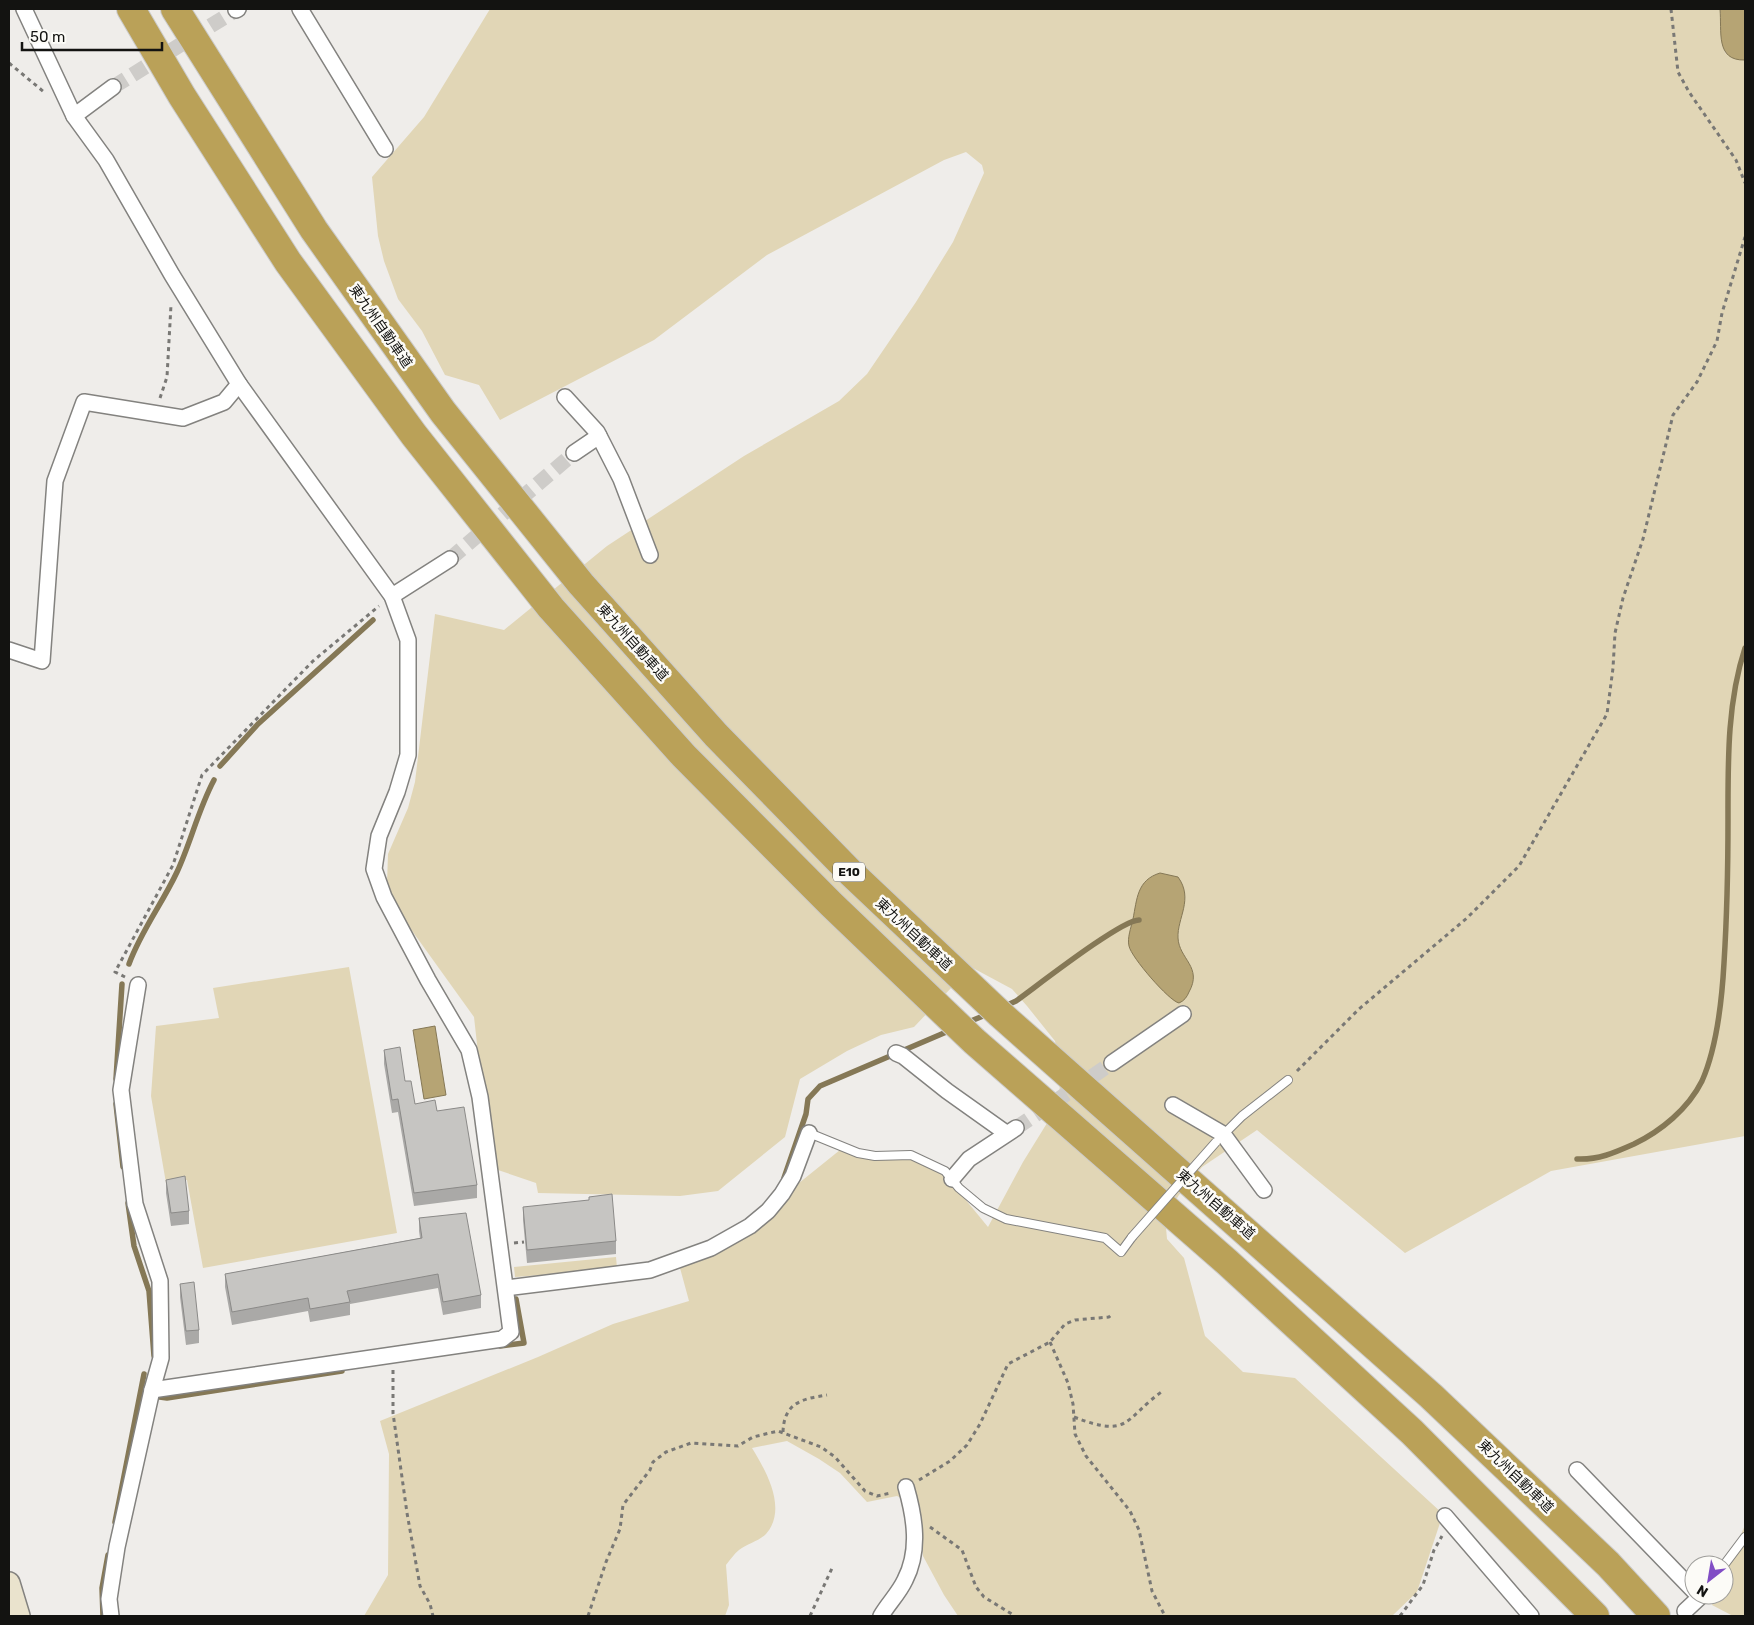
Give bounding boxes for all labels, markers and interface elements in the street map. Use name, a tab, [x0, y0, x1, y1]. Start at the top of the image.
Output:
scale bar	[22, 20, 162, 52]
text: 50 m	[30, 28, 65, 46]
street label: 東九州自動車道	[346, 281, 416, 371]
street label: 東九州自動車道	[594, 600, 672, 684]
road number: E10	[833, 862, 865, 882]
street label: 東九州自動車道	[872, 895, 955, 974]
street label: 東九州自動車道	[1173, 1166, 1258, 1243]
street label: 東九州自動車道	[1475, 1436, 1557, 1517]
north arrow	[1684, 1555, 1734, 1605]
text: N	[1694, 1581, 1711, 1601]

